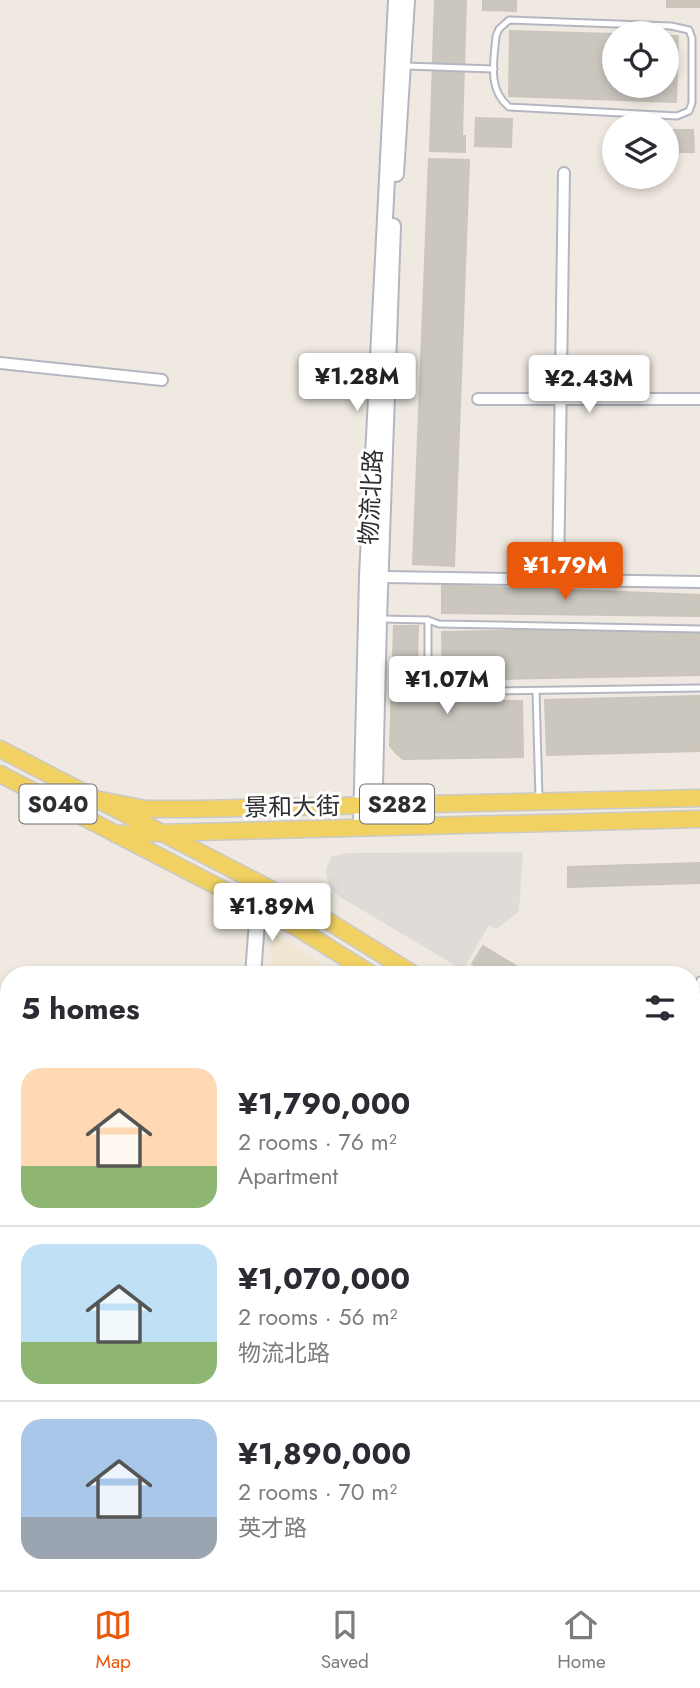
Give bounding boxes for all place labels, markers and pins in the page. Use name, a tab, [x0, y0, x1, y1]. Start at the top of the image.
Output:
pin: ¥1.28M	[300, 354, 414, 413]
pin: ¥2.43M	[532, 356, 646, 415]
pin: ¥1.79M	[508, 542, 622, 602]
pin: ¥1.07M	[390, 656, 504, 716]
pin: ¥1.89M	[215, 884, 329, 943]

